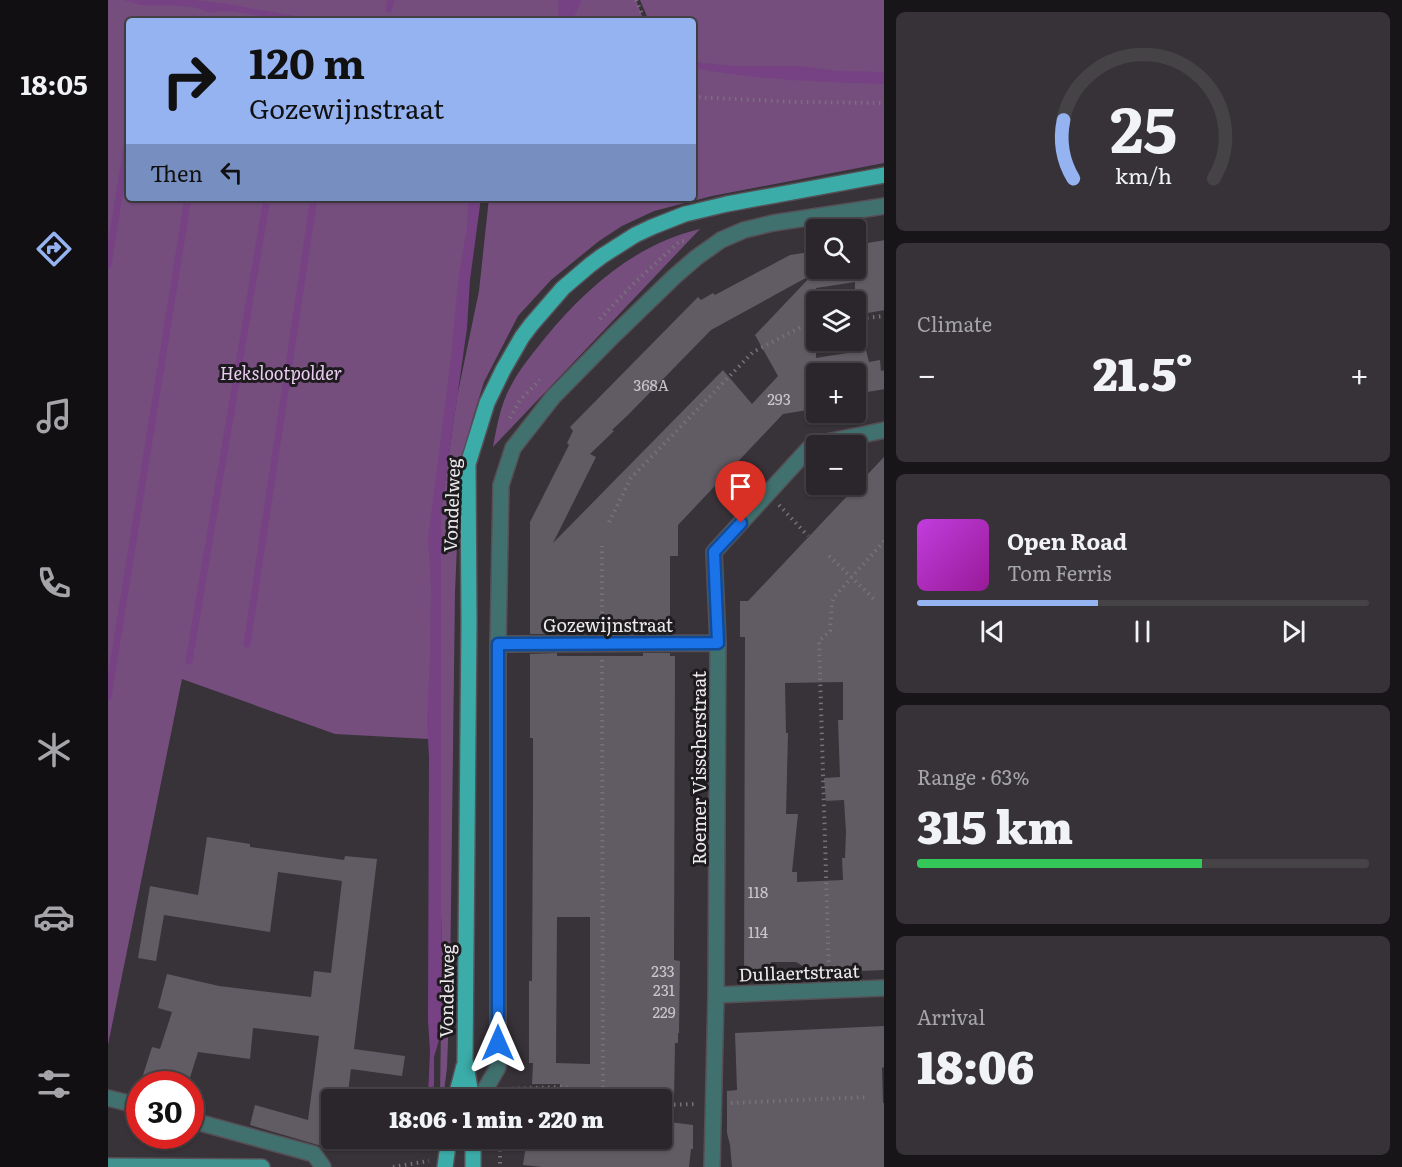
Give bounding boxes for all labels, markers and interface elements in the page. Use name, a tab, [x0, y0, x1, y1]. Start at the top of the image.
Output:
text: 120 m	[249, 30, 365, 92]
icon: right	[150, 42, 228, 120]
text: 18:05	[20, 63, 88, 103]
text: 25	[1109, 80, 1177, 172]
text: Gozewijnstraat	[249, 87, 444, 127]
text: Then	[150, 156, 203, 189]
icon: left	[215, 156, 248, 189]
text: km/h	[1114, 159, 1172, 191]
map controls	[806, 219, 866, 495]
button: search	[806, 219, 866, 279]
icon: directions	[33, 228, 75, 270]
button: layers	[806, 291, 866, 351]
text: Climate	[917, 308, 992, 338]
text: 21.5°	[1093, 338, 1193, 405]
text: −	[917, 348, 936, 397]
text: +	[1350, 348, 1369, 397]
park label: Hekslootpolder	[220, 359, 342, 386]
button: +	[806, 363, 866, 423]
house number: 368A	[633, 373, 669, 396]
house number: 293	[767, 387, 791, 410]
icon: music	[33, 395, 75, 437]
button: −	[806, 435, 866, 495]
street label: Vondelweg	[436, 457, 466, 552]
pin	[715, 461, 766, 523]
icon: arrive	[724, 470, 757, 503]
text: Open Road	[1007, 524, 1127, 557]
text: Tom Ferris	[1007, 557, 1112, 587]
icon: phone	[33, 562, 75, 604]
street label: Gozewijnstraat	[543, 611, 674, 638]
icon: previous	[976, 615, 1009, 648]
icon: pause	[1126, 615, 1159, 648]
icon: next	[1277, 615, 1310, 648]
street label: Roemer Visscherstraat	[685, 670, 712, 865]
icon: climate	[33, 729, 75, 771]
text: Range · 63%	[917, 761, 1029, 791]
text: 315 km	[917, 791, 1073, 858]
house number: 118	[748, 880, 768, 903]
icon: car	[33, 896, 75, 938]
house number: 114	[748, 920, 768, 943]
street label: Vondelweg	[432, 943, 460, 1038]
street label: Dullaertstraat	[738, 956, 861, 988]
house number: 233	[651, 959, 675, 982]
house number: 231	[653, 978, 675, 1001]
house number: 229	[652, 1000, 676, 1023]
text: Arrival	[917, 1001, 985, 1031]
position arrow	[466, 1011, 530, 1075]
text: 18:06	[917, 1031, 1034, 1098]
icon: filters	[33, 1063, 75, 1105]
speed limit sign: 30	[126, 1071, 204, 1149]
text: 18:06 · 1 min · 220 m	[389, 1102, 604, 1135]

